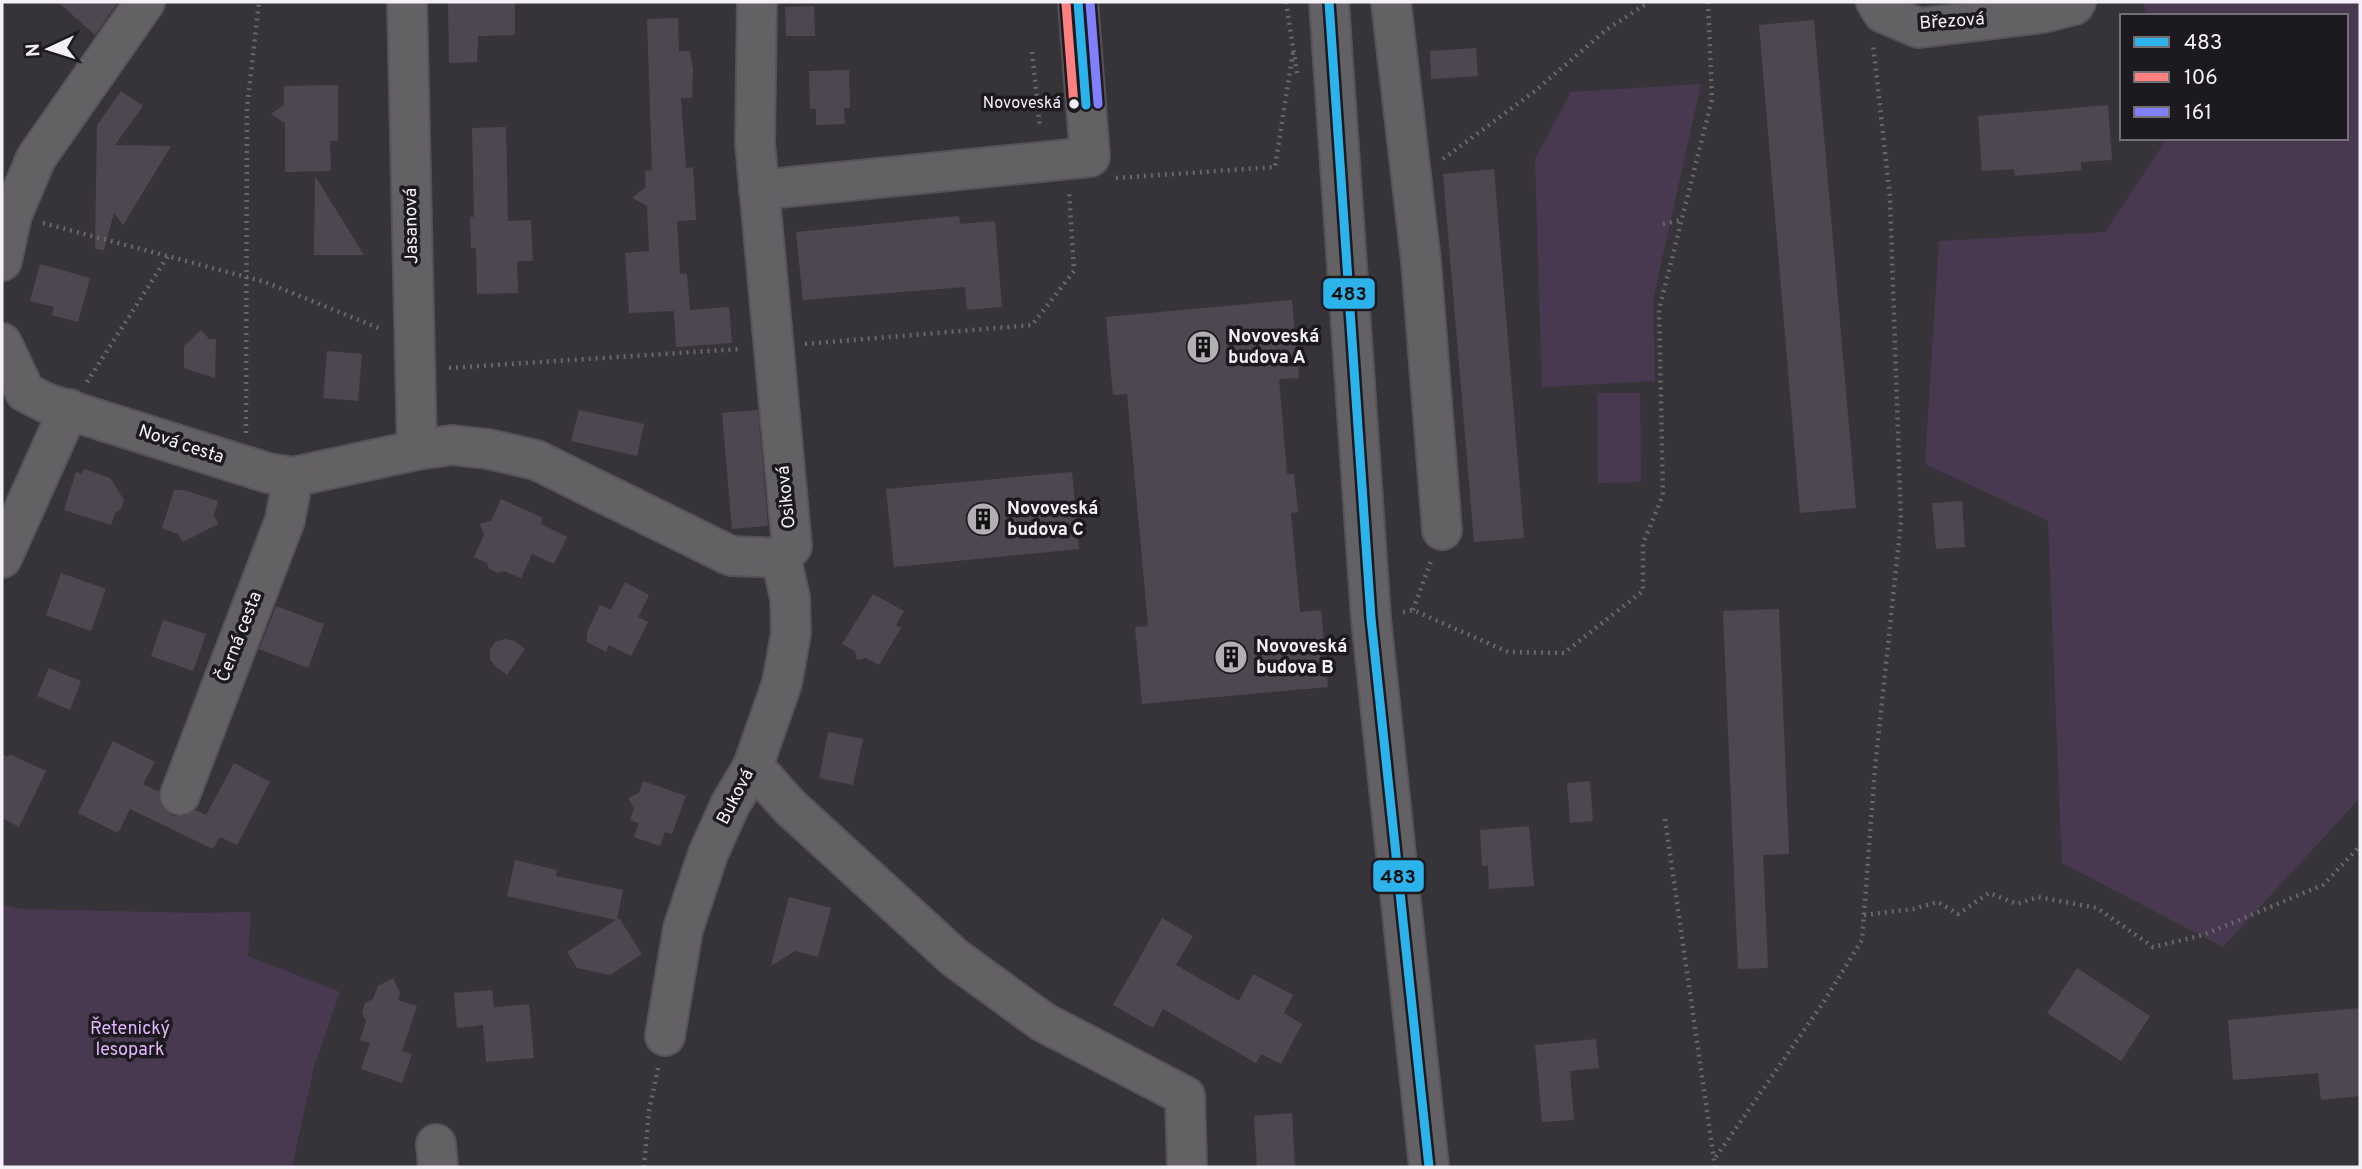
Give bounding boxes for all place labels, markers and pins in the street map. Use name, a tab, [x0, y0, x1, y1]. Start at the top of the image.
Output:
place label: Novoveská	[983, 94, 1061, 114]
marker: Novoveská	[1067, 97, 1081, 111]
place label: Novoveská budova A	[1228, 326, 1319, 370]
building icon: Novoveská budova A	[1184, 328, 1222, 366]
place label: Novoveská budova C	[1007, 498, 1098, 542]
building icon: Novoveská budova C	[964, 500, 1002, 538]
place label: Novoveská budova B	[1256, 636, 1347, 680]
building icon: Novoveská budova B	[1212, 638, 1250, 676]

